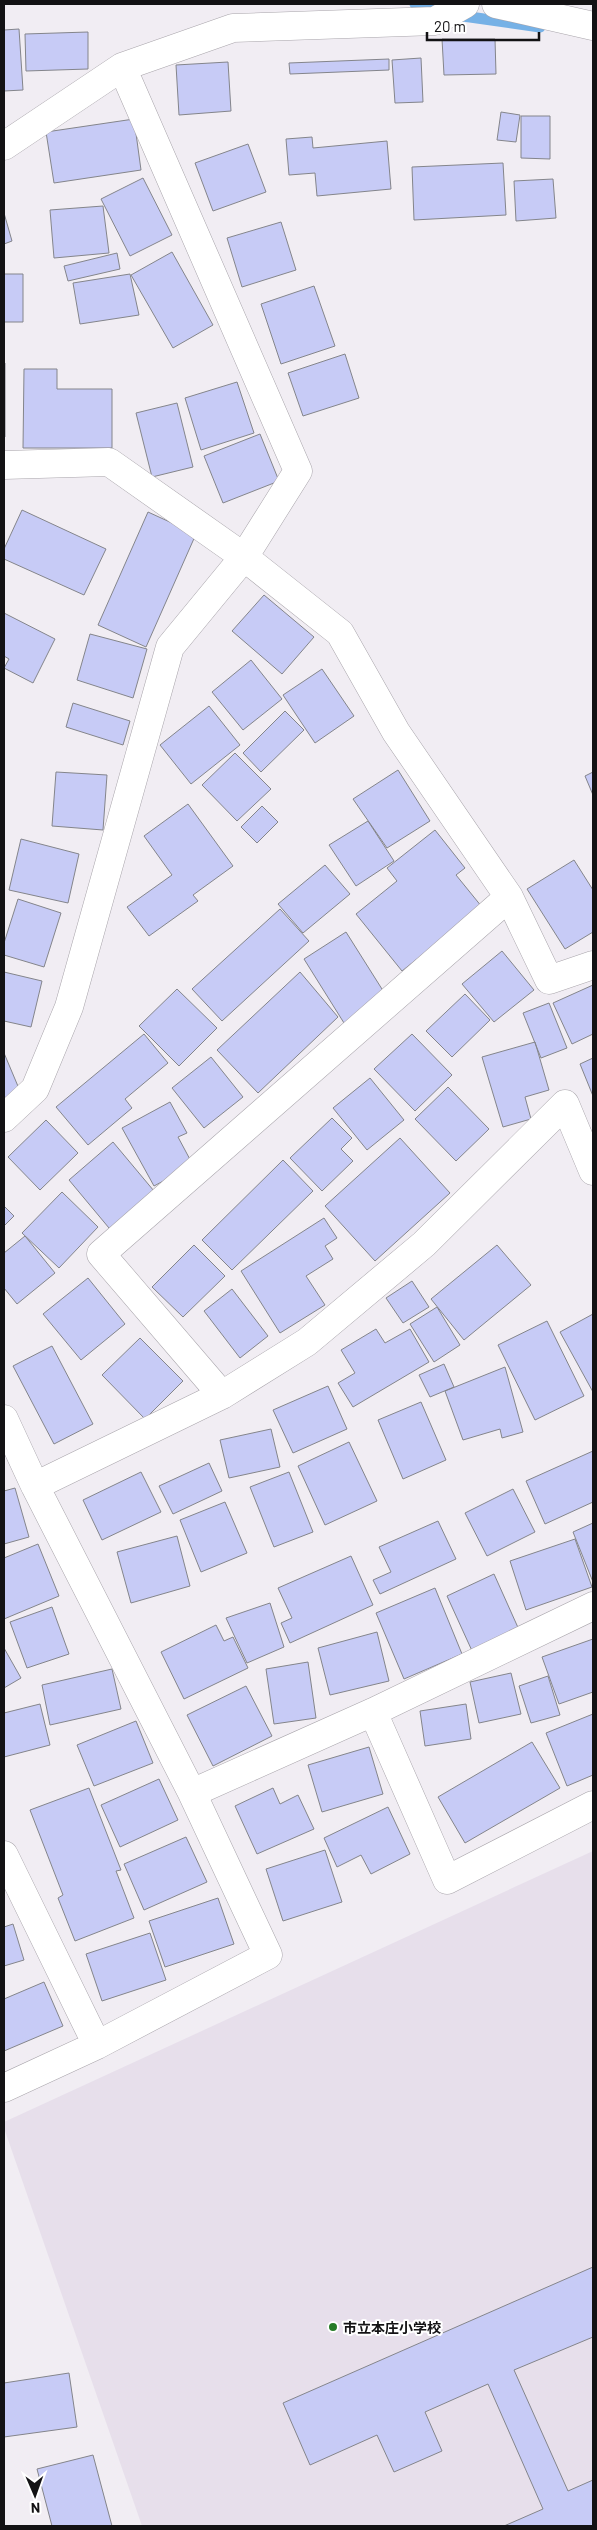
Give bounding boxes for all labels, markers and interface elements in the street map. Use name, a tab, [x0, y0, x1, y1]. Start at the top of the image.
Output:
scale bar	[427, 10, 540, 42]
text: 20 m	[434, 17, 466, 35]
place label: 市立本庄小学校	[343, 2319, 441, 2336]
marker: 市立本庄小学校	[327, 2321, 339, 2333]
north arrow	[10, 2470, 60, 2520]
text: N	[31, 2500, 40, 2517]

